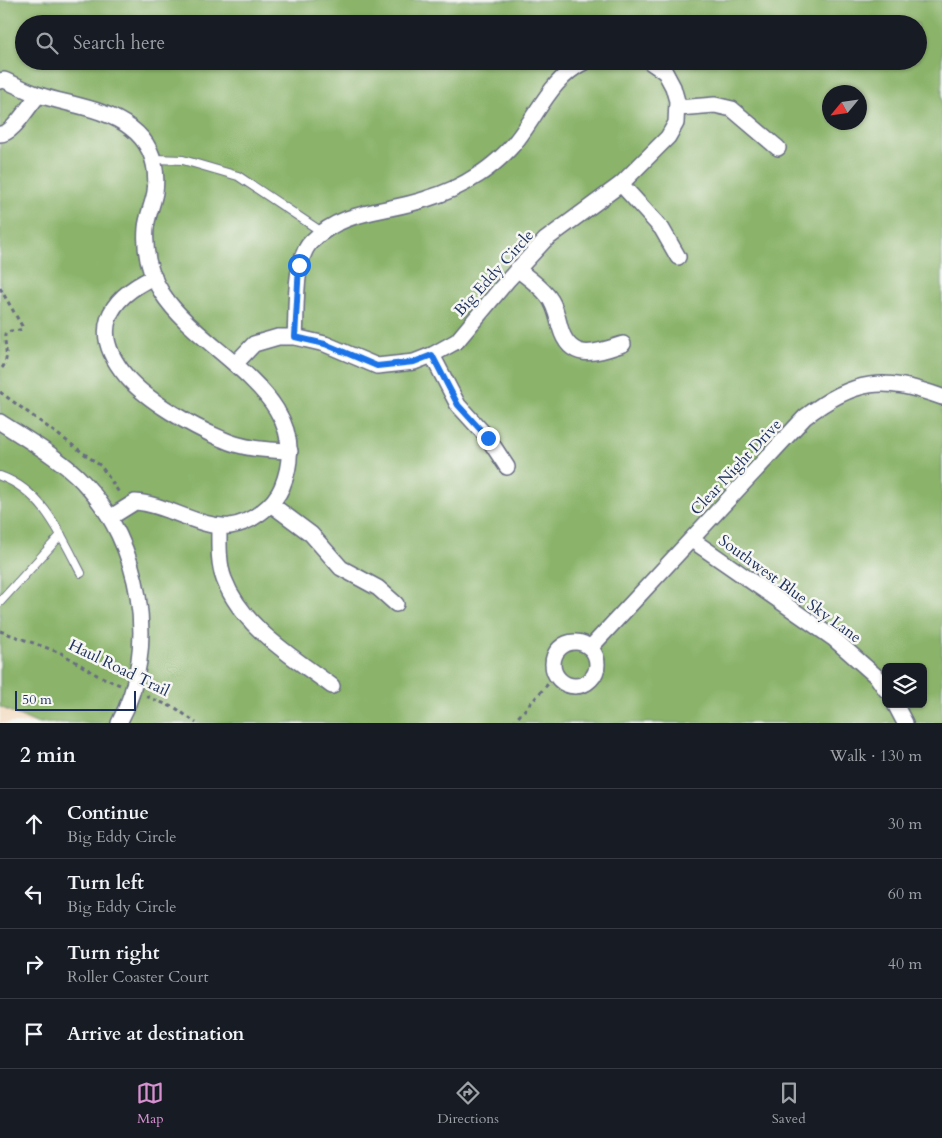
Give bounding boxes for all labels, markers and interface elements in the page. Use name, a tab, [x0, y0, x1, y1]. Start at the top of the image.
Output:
search box	[15, 15, 927, 70]
icon: search	[33, 29, 61, 57]
text: Search here	[73, 30, 165, 56]
north arrow	[822, 85, 867, 130]
street label: Big Eddy Circle	[449, 225, 539, 321]
route start	[288, 254, 311, 277]
street label: Clear Night Drive	[685, 414, 787, 520]
route end	[477, 427, 500, 450]
street label: Southwest Blue Sky Lane	[714, 530, 866, 648]
street label: Haul Road Trail	[65, 634, 173, 702]
map controls	[882, 663, 927, 708]
button: layers	[882, 663, 927, 708]
scale bar	[15, 688, 136, 711]
text: 50 m	[22, 690, 52, 709]
text: 2 min	[20, 741, 76, 770]
text: Walk · 130 m	[830, 745, 922, 767]
text: Continue	[67, 800, 149, 826]
icon: ahead	[20, 810, 48, 838]
text: 30 m	[888, 813, 922, 835]
text: Big Eddy Circle	[67, 826, 177, 848]
text: Turn left	[67, 870, 144, 896]
icon: left	[20, 880, 48, 908]
text: 60 m	[888, 883, 922, 905]
text: Big Eddy Circle	[67, 896, 177, 918]
text: Turn right	[67, 940, 159, 966]
icon: right	[20, 950, 48, 978]
text: 40 m	[888, 953, 922, 975]
text: Roller Coaster Court	[67, 966, 208, 988]
icon: arrive	[20, 1020, 48, 1048]
text: Arrive at destination	[67, 1021, 244, 1047]
tab: Map	[136, 1079, 164, 1128]
tab: Directions	[437, 1079, 499, 1128]
tab: Saved	[772, 1079, 806, 1128]

